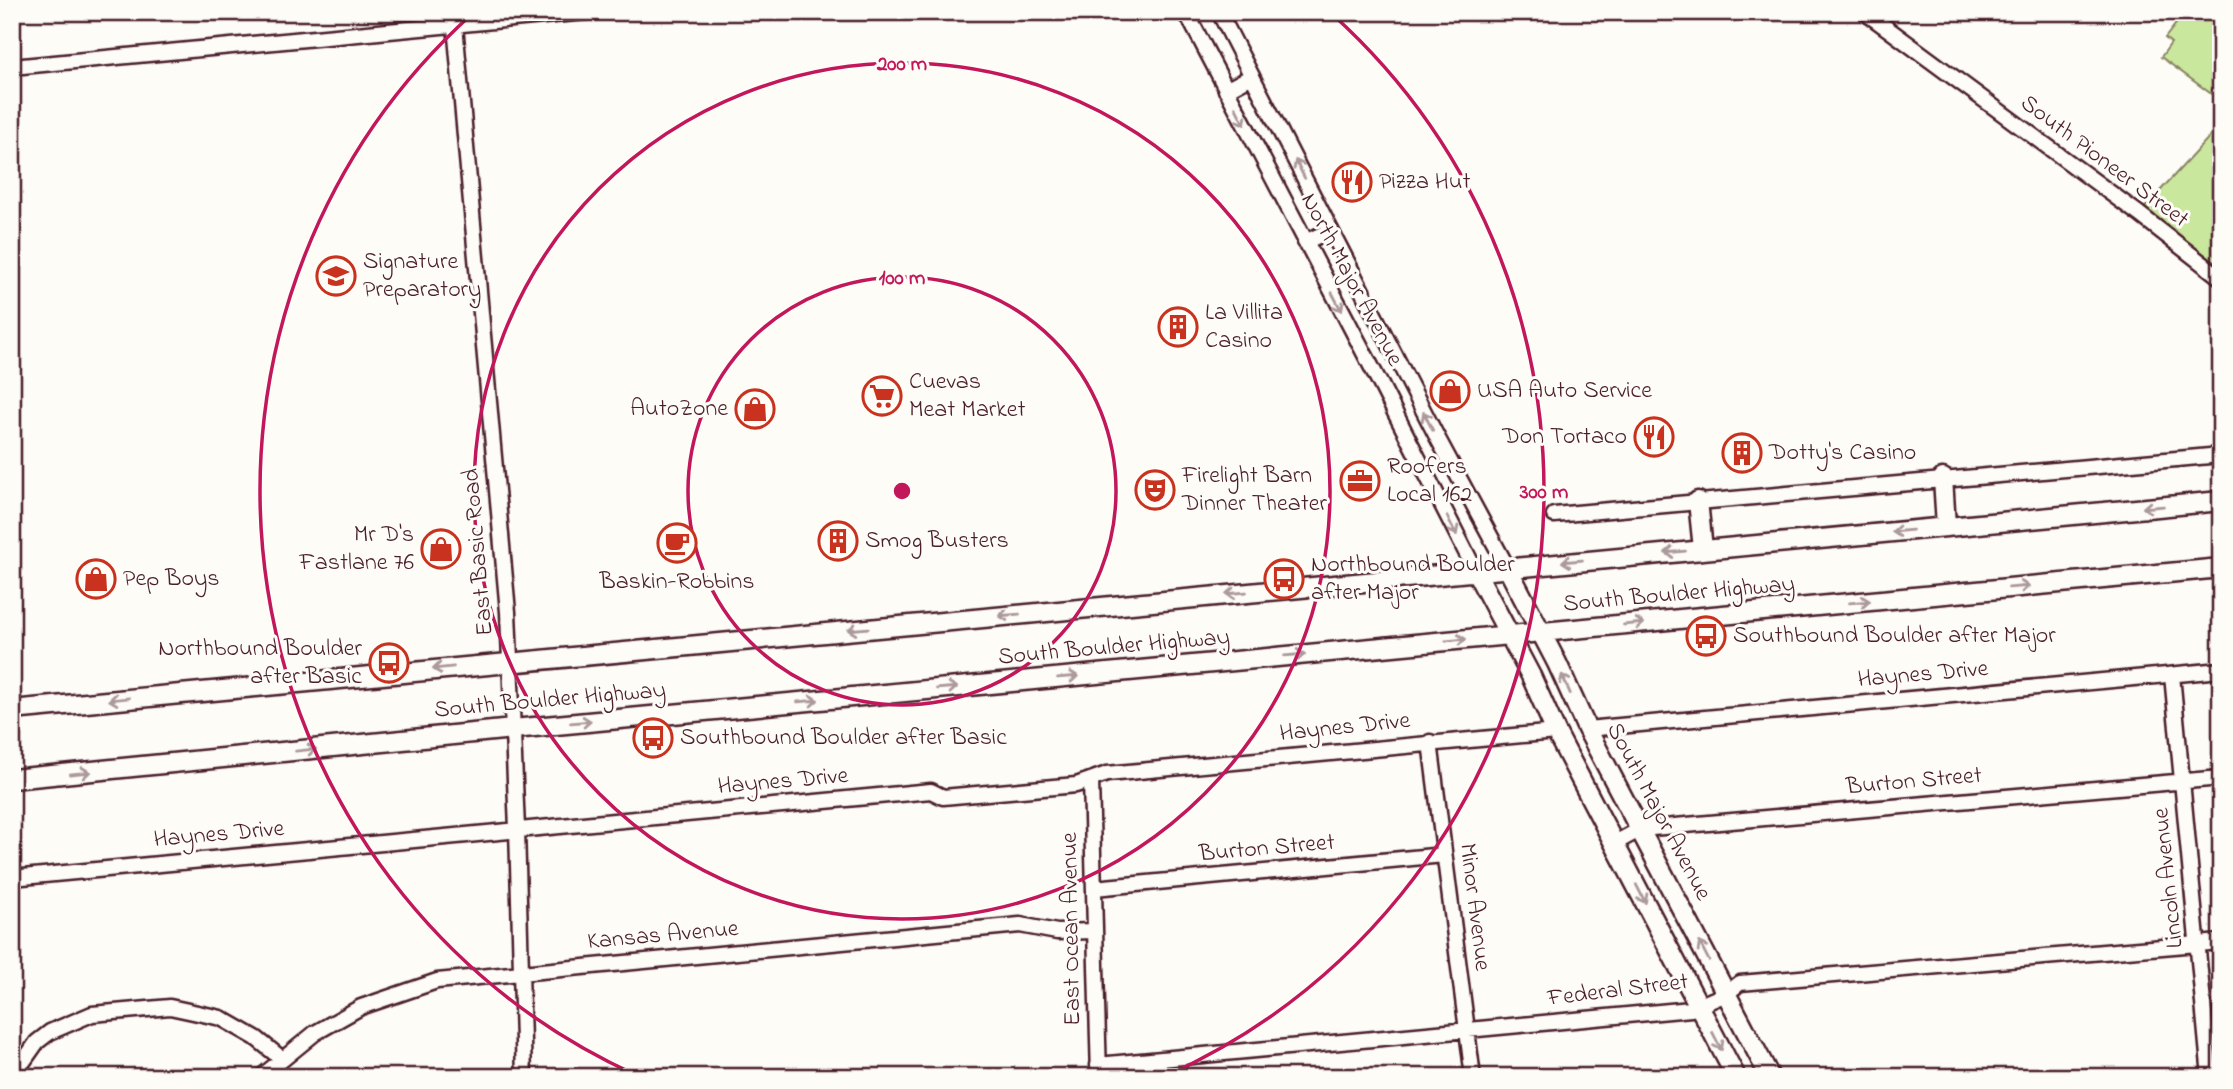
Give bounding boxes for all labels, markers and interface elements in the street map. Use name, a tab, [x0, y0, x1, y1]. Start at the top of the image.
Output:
text: 200 m	[876, 50, 927, 80]
street label: South Pioneer Street	[2012, 87, 2196, 237]
one-way arrow	[1233, 106, 1247, 126]
one-way arrow	[1293, 159, 1307, 180]
restaurant icon: Pizza Hut	[1331, 161, 1373, 203]
place label: Pizza Hut	[1379, 165, 1471, 200]
street label: North Major Avenue	[1291, 187, 1412, 373]
place label: Signature Preparatory	[363, 245, 481, 309]
school or university icon: Signature Preparatory	[315, 255, 357, 297]
text: 100 m	[879, 264, 925, 294]
one-way arrow	[1330, 291, 1344, 312]
place label: La Villita Casino	[1205, 296, 1283, 359]
building icon: La Villita Casino	[1157, 306, 1199, 348]
place label: Cuevas Meat Market	[909, 365, 1026, 428]
shop icon: USA Auto Service	[1429, 370, 1471, 412]
place label: USA Auto Service	[1477, 374, 1652, 409]
supermarket icon: Cuevas Meat Market	[861, 375, 903, 417]
shop icon: AutoZone	[734, 388, 776, 430]
place label: AutoZone	[630, 392, 728, 427]
one-way arrow	[1421, 411, 1435, 432]
restaurant icon: Don Tortaco	[1633, 416, 1675, 458]
place label: Don Tortaco	[1501, 420, 1627, 455]
building icon: Dotty's Casino	[1721, 432, 1763, 474]
place label: Dotty's Casino	[1768, 436, 1916, 472]
place label: Roofers Local 162	[1387, 450, 1472, 513]
place label: Firelight Barn Dinner Theater	[1181, 459, 1327, 522]
office icon: Roofers Local 162	[1339, 460, 1381, 502]
street label: East Basic Road	[454, 466, 504, 637]
theatre icon: Firelight Barn Dinner Theater	[1134, 469, 1176, 511]
text: 300 m	[1519, 478, 1568, 508]
centre of rings	[890, 479, 914, 503]
one-way arrow	[2142, 501, 2165, 514]
one-way arrow	[1446, 515, 1460, 536]
place label: Mr D's Fastlane 76	[298, 518, 414, 581]
building icon: Smog Busters	[817, 520, 859, 562]
cafe icon: Baskin-Robbins	[656, 522, 698, 564]
place label: Smog Busters	[865, 524, 1009, 559]
one-way arrow	[1891, 524, 1914, 537]
shop icon: Mr D's Fastlane 76	[420, 528, 462, 570]
one-way arrow	[1665, 546, 1687, 559]
place label: Northbound Boulder after Major	[1311, 548, 1515, 611]
one-way arrow	[1561, 555, 1583, 568]
shop icon: Pep Boys	[75, 558, 117, 600]
bus stop icon: Northbound Boulder after Major	[1263, 558, 1305, 600]
place label: Pep Boys	[123, 562, 219, 598]
place label: Baskin-Robbins	[598, 565, 755, 600]
street label: South Boulder Highway	[1562, 567, 1796, 624]
one-way arrow	[2007, 580, 2030, 593]
one-way arrow	[1225, 587, 1248, 600]
one-way arrow	[1848, 595, 1871, 608]
one-way arrow	[999, 608, 1021, 621]
bus stop icon: Southbound Boulder after Major	[1685, 615, 1727, 657]
one-way arrow	[1622, 617, 1645, 630]
place label: Southbound Boulder after Major	[1733, 619, 2056, 654]
street label: South Boulder Highway	[997, 620, 1231, 677]
one-way arrow	[847, 623, 870, 636]
place label: Northbound Boulder after Basic	[158, 632, 363, 695]
one-way arrow	[1444, 634, 1466, 647]
bus stop icon: Northbound Boulder after Basic	[368, 642, 410, 684]
one-way arrow	[1283, 649, 1306, 662]
street label: Haynes Drive	[1856, 652, 1990, 699]
one-way arrow	[432, 662, 455, 675]
one-way arrow	[1057, 670, 1079, 683]
street label: South Boulder Highway	[433, 673, 667, 730]
one-way arrow	[1559, 674, 1572, 695]
one-way arrow	[936, 681, 958, 694]
one-way arrow	[108, 693, 131, 706]
one-way arrow	[796, 694, 819, 707]
street label: Haynes Drive	[1278, 704, 1412, 753]
one-way arrow	[570, 715, 592, 728]
bus stop icon: Southbound Boulder after Basic	[632, 717, 674, 759]
street label: South Major Avenue	[1596, 717, 1720, 907]
place label: Southbound Boulder after Basic	[680, 721, 1007, 756]
one-way arrow	[295, 743, 317, 756]
street label: Haynes Drive	[716, 759, 850, 806]
street label: Burton Street	[1844, 759, 1983, 805]
one-way arrow	[68, 766, 91, 779]
street label: Lincoln Avenue	[2144, 806, 2194, 950]
street label: Haynes Drive	[152, 812, 286, 859]
street label: Burton Street	[1197, 826, 1336, 872]
street label: East Ocean Avenue	[1053, 832, 1091, 1026]
street label: Minor Avenue	[1449, 841, 1499, 973]
one-way arrow	[1635, 883, 1649, 904]
street label: Kansas Avenue	[586, 912, 740, 960]
one-way arrow	[1696, 942, 1710, 962]
street label: Federal Street	[1545, 965, 1690, 1017]
one-way arrow	[1711, 1030, 1725, 1051]

